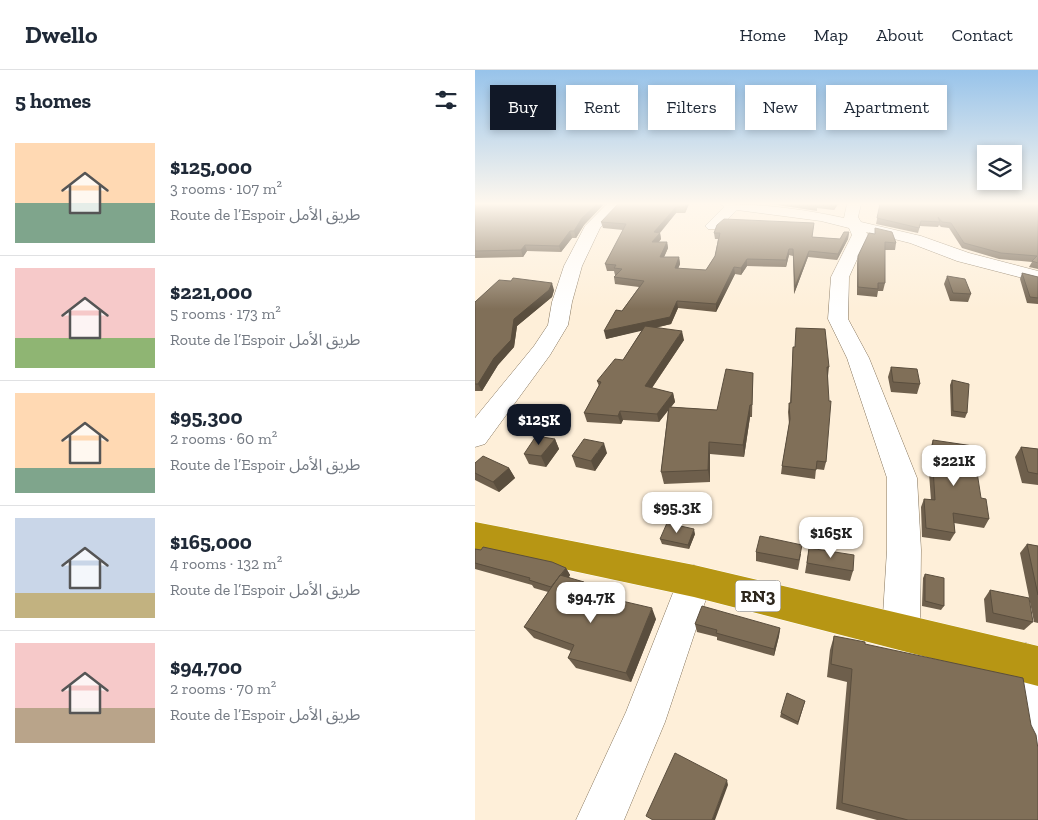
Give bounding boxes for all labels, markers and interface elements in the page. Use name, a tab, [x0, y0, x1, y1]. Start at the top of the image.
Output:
text: Dwello	[25, 20, 98, 49]
text: Home	[739, 24, 786, 46]
text: Map	[814, 24, 848, 46]
text: About	[876, 24, 923, 46]
text: Contact	[951, 24, 1013, 46]
chip: Buy	[490, 85, 556, 130]
chip: Rent	[566, 85, 638, 130]
chip: Filters	[648, 85, 735, 130]
chip: New	[745, 85, 816, 130]
chip: Apartment	[826, 85, 947, 130]
icon: filters	[432, 86, 460, 114]
text: 5 homes	[15, 88, 91, 113]
map controls	[977, 145, 1022, 190]
button: layers	[977, 145, 1022, 190]
text: $125,000	[170, 154, 252, 179]
icon: home	[55, 163, 115, 223]
text: 3 rooms · 107 m²	[170, 179, 282, 198]
text: Route de l’Espoir طريق الأمل	[170, 205, 360, 224]
text: $221,000	[170, 279, 252, 304]
icon: home	[55, 288, 115, 348]
text: 5 rooms · 173 m²	[170, 304, 281, 323]
text: Route de l’Espoir طريق الأمل	[170, 330, 360, 349]
text: $95,300	[170, 404, 243, 429]
pin: $125K	[504, 404, 574, 446]
text: $125K	[518, 410, 560, 429]
icon: home	[55, 413, 115, 473]
text: 2 rooms · 60 m²	[170, 429, 277, 448]
pin: $221K	[919, 444, 989, 487]
text: $221K	[933, 451, 975, 470]
text: Route de l’Espoir طريق الأمل	[170, 455, 360, 474]
pin: $95.3K	[636, 492, 718, 534]
text: $95.3K	[653, 498, 701, 517]
pin: $165K	[796, 516, 866, 559]
text: $165K	[810, 523, 852, 542]
text: $165,000	[170, 529, 252, 554]
icon: home	[55, 538, 115, 598]
text: 4 rooms · 132 m²	[170, 554, 282, 573]
text: Route de l’Espoir طريق الأمل	[170, 580, 360, 599]
road number: RN3	[735, 581, 781, 612]
pin: $94.7K	[550, 582, 632, 624]
text: $94.7K	[567, 588, 615, 607]
text: $94,700	[170, 654, 242, 679]
icon: home	[55, 663, 115, 723]
text: 2 rooms · 70 m²	[170, 679, 276, 698]
text: Route de l’Espoir طريق الأمل	[170, 705, 360, 724]

